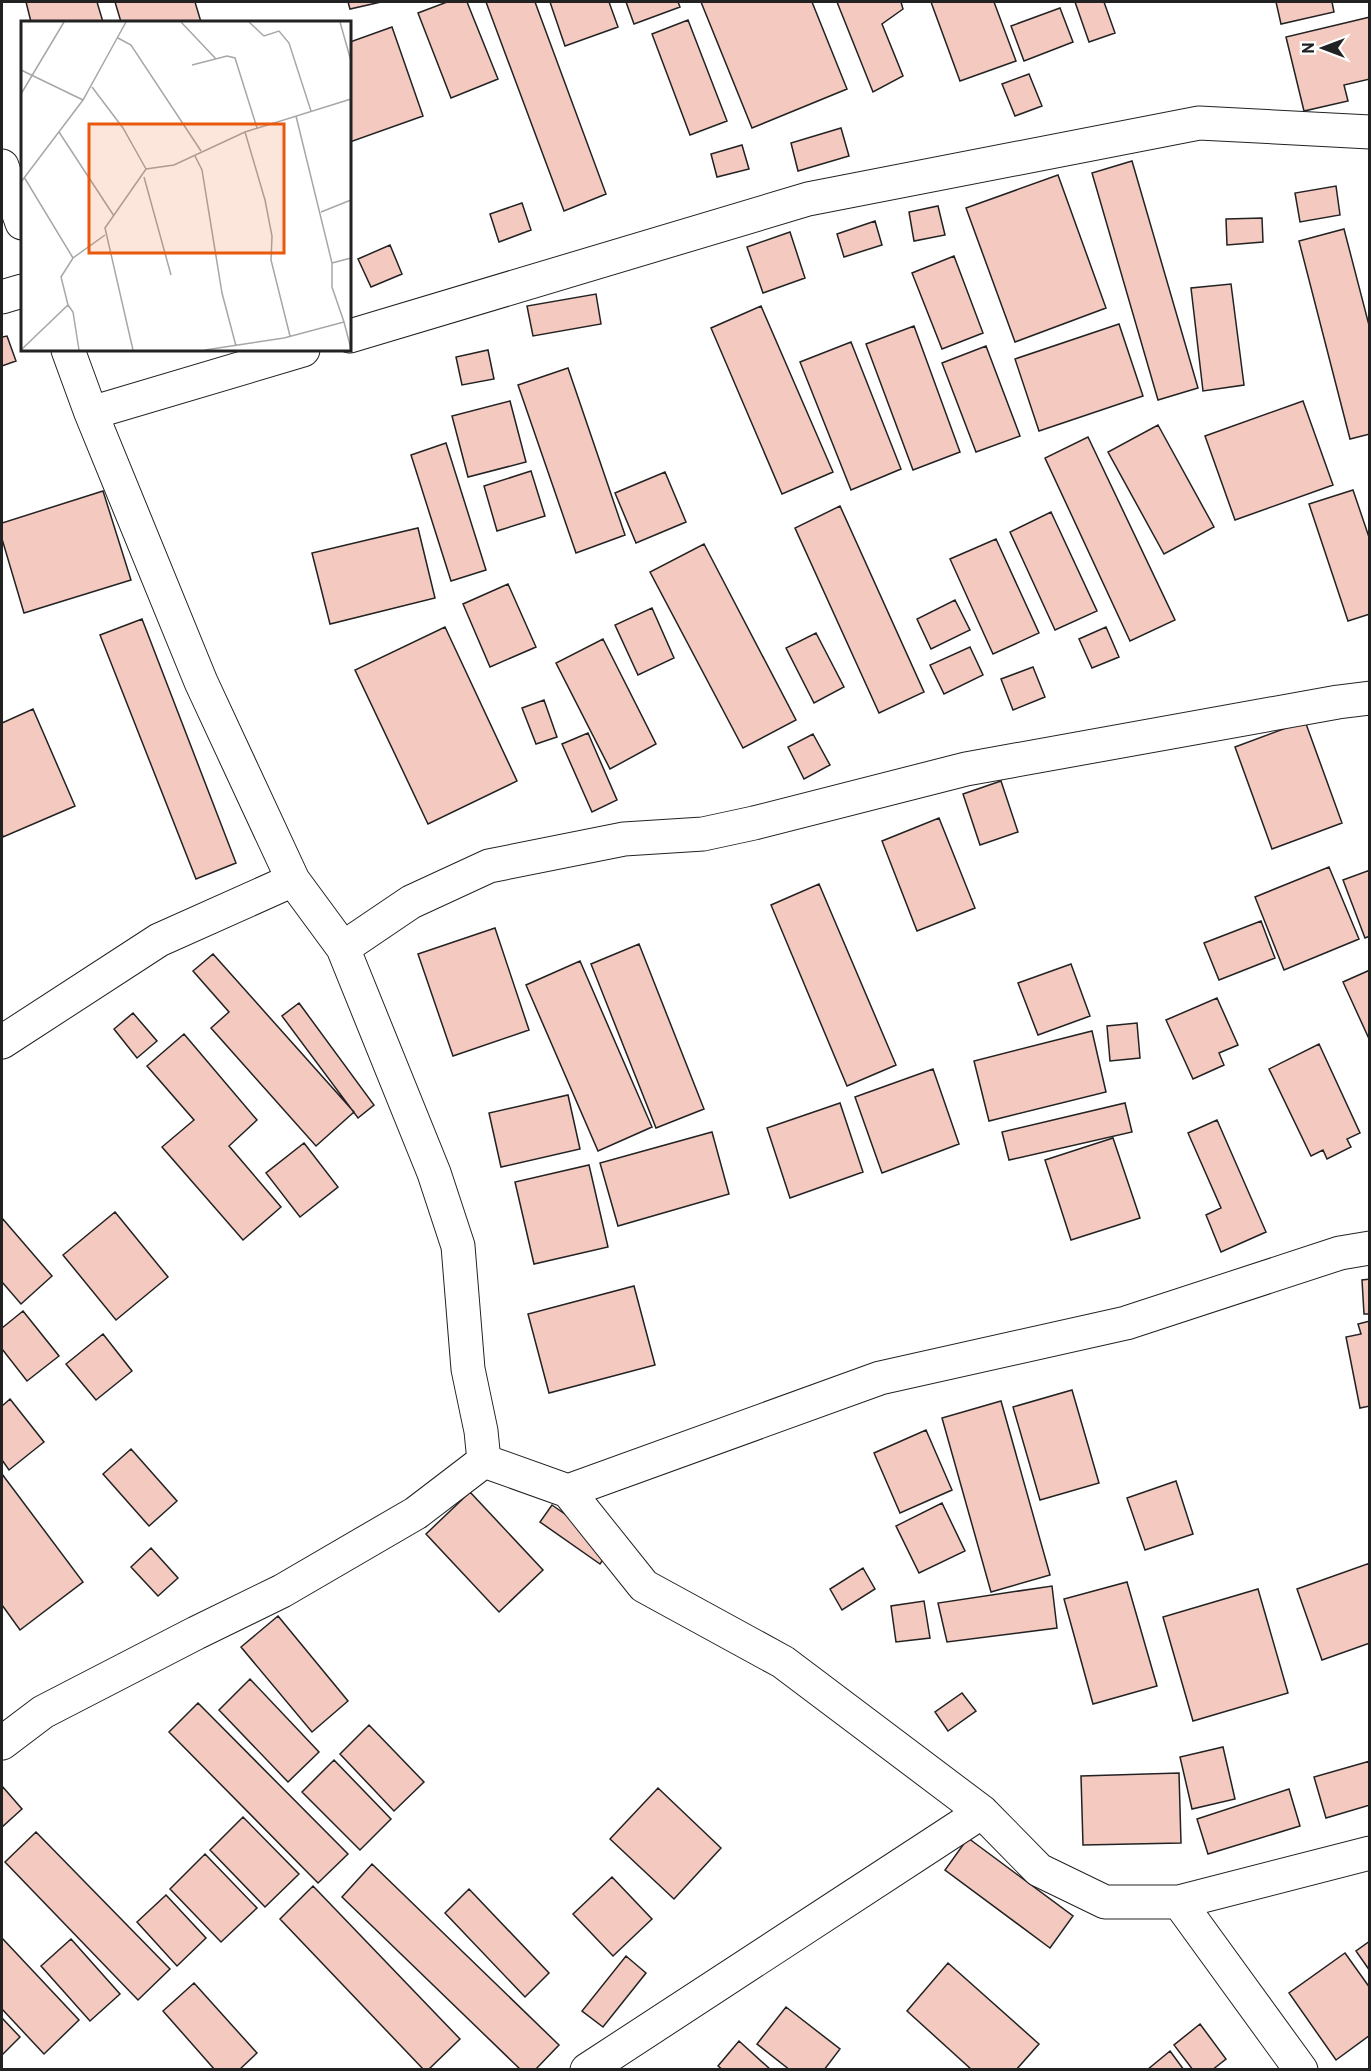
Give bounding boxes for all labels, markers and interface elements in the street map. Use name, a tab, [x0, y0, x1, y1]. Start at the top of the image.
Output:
north arrow	[1293, 18, 1353, 78]
inset map	[21, 21, 351, 351]
text: N	[1300, 42, 1320, 54]

